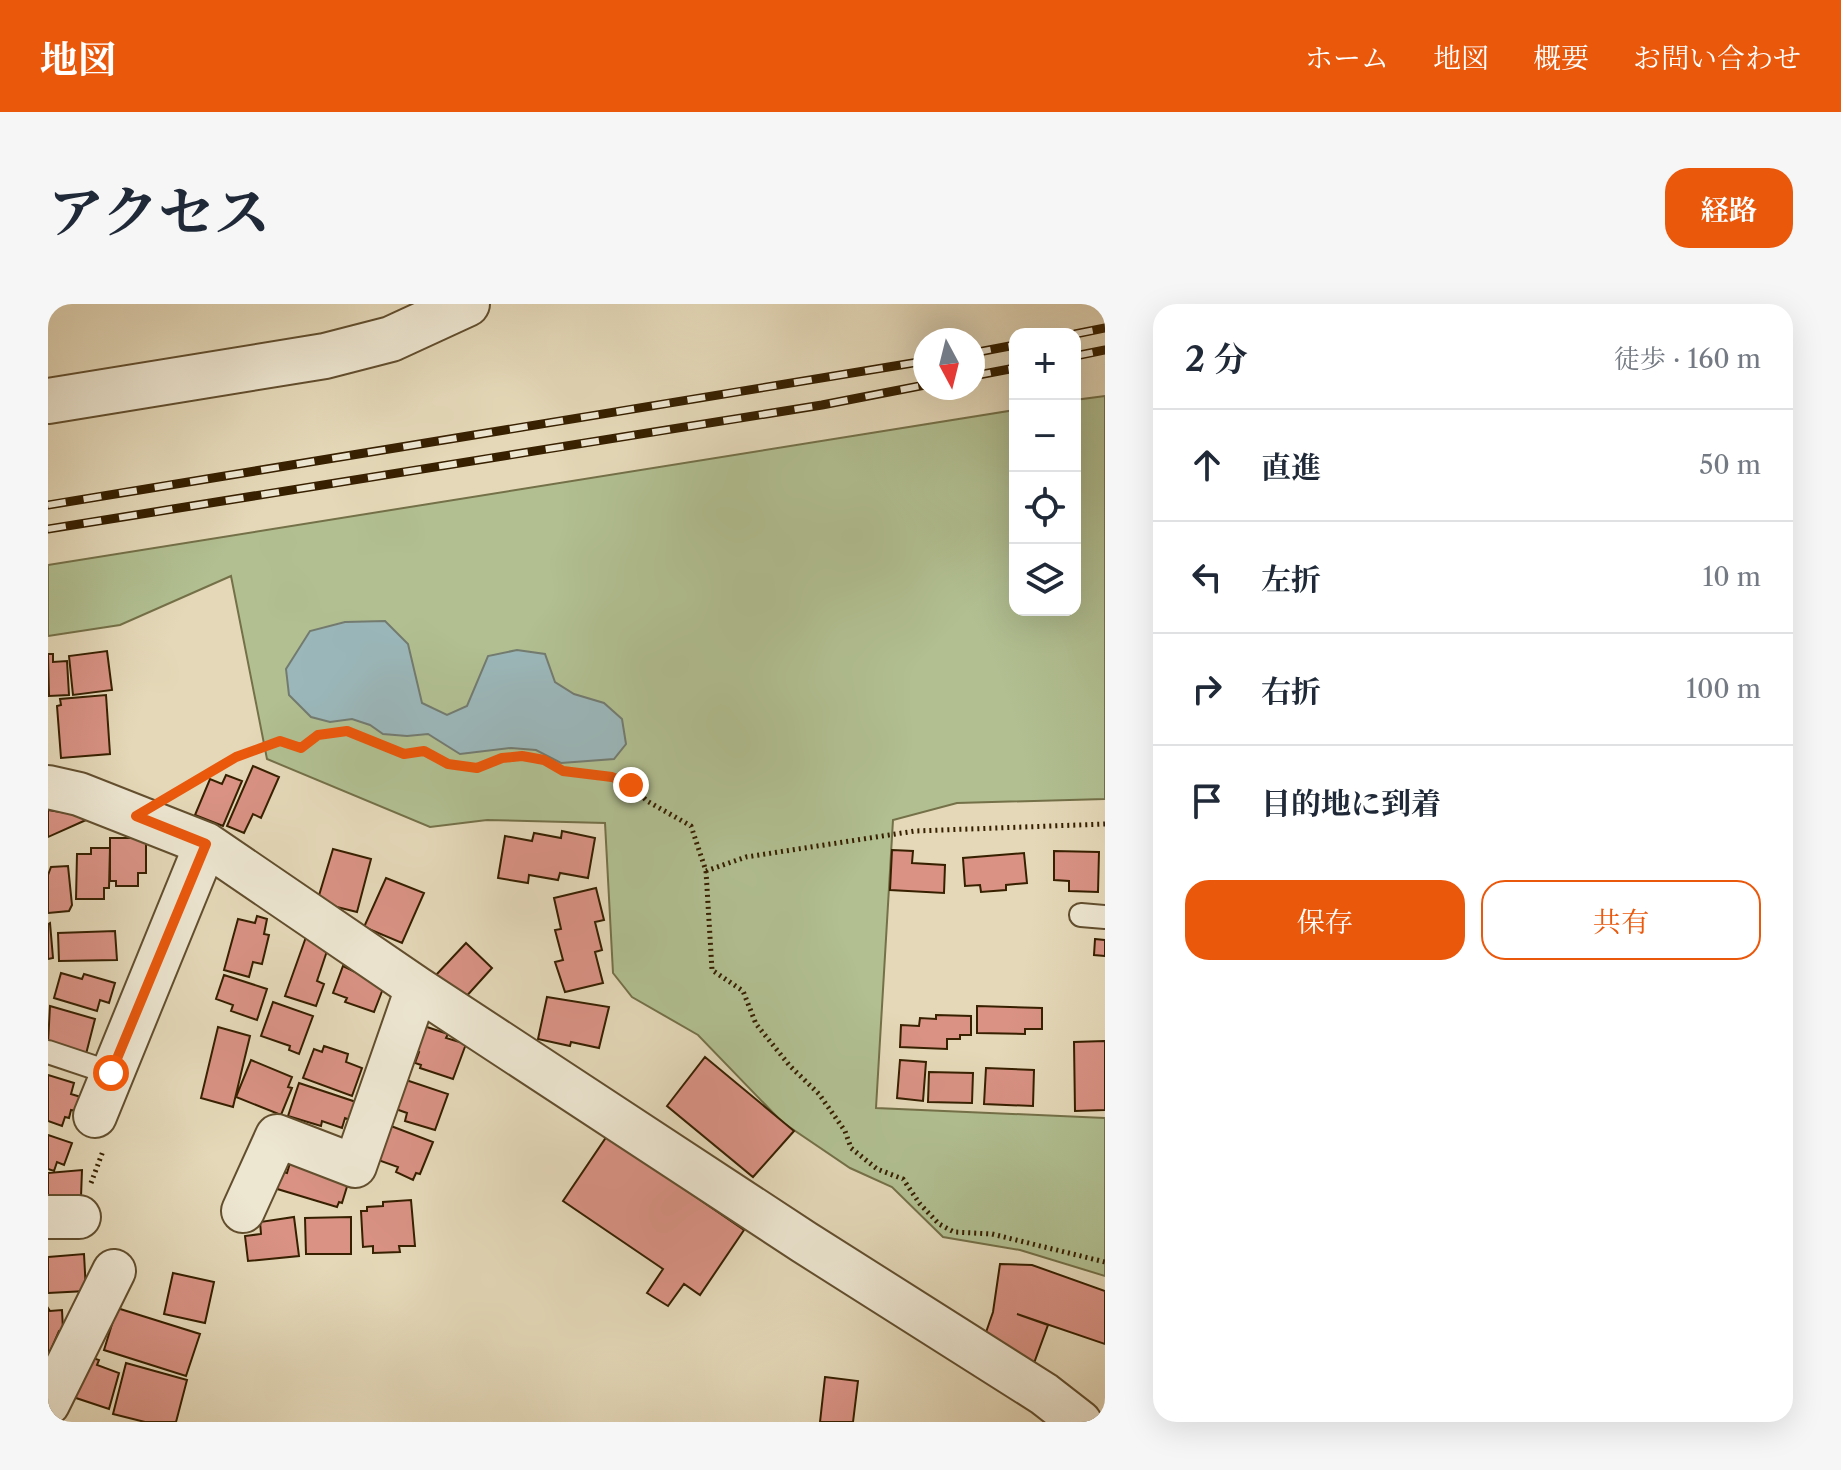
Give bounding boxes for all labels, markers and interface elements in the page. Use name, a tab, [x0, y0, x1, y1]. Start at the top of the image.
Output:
text: 地図	[40, 36, 116, 83]
text: ホーム	[1305, 41, 1389, 75]
text: 地図	[1433, 41, 1489, 75]
text: 概要	[1533, 41, 1589, 75]
text: お問い合わせ	[1633, 41, 1801, 75]
button: 経路	[1665, 168, 1793, 248]
text: アクセス	[48, 178, 270, 247]
north arrow	[913, 328, 985, 400]
map controls	[1009, 328, 1081, 616]
button: +	[1009, 328, 1081, 400]
text: 2 分	[1185, 338, 1248, 380]
text: 徒歩 · 160 m	[1614, 343, 1761, 375]
button: −	[1009, 400, 1081, 472]
icon: ahead	[1185, 443, 1229, 487]
text: 直進	[1261, 449, 1321, 486]
text: 50 m	[1699, 449, 1761, 481]
button: locate	[1009, 472, 1081, 544]
button: layers	[1009, 544, 1081, 616]
icon: left	[1185, 555, 1229, 599]
text: 左折	[1261, 561, 1321, 598]
text: 10 m	[1702, 561, 1761, 593]
icon: right	[1185, 667, 1229, 711]
text: 右折	[1261, 673, 1321, 710]
text: 100 m	[1686, 673, 1761, 705]
route end	[613, 767, 649, 803]
icon: arrive	[1185, 779, 1229, 823]
text: 目的地に到着	[1261, 785, 1441, 822]
button: 保存	[1185, 880, 1465, 960]
button: 共有	[1481, 880, 1761, 960]
route start	[93, 1055, 129, 1091]

